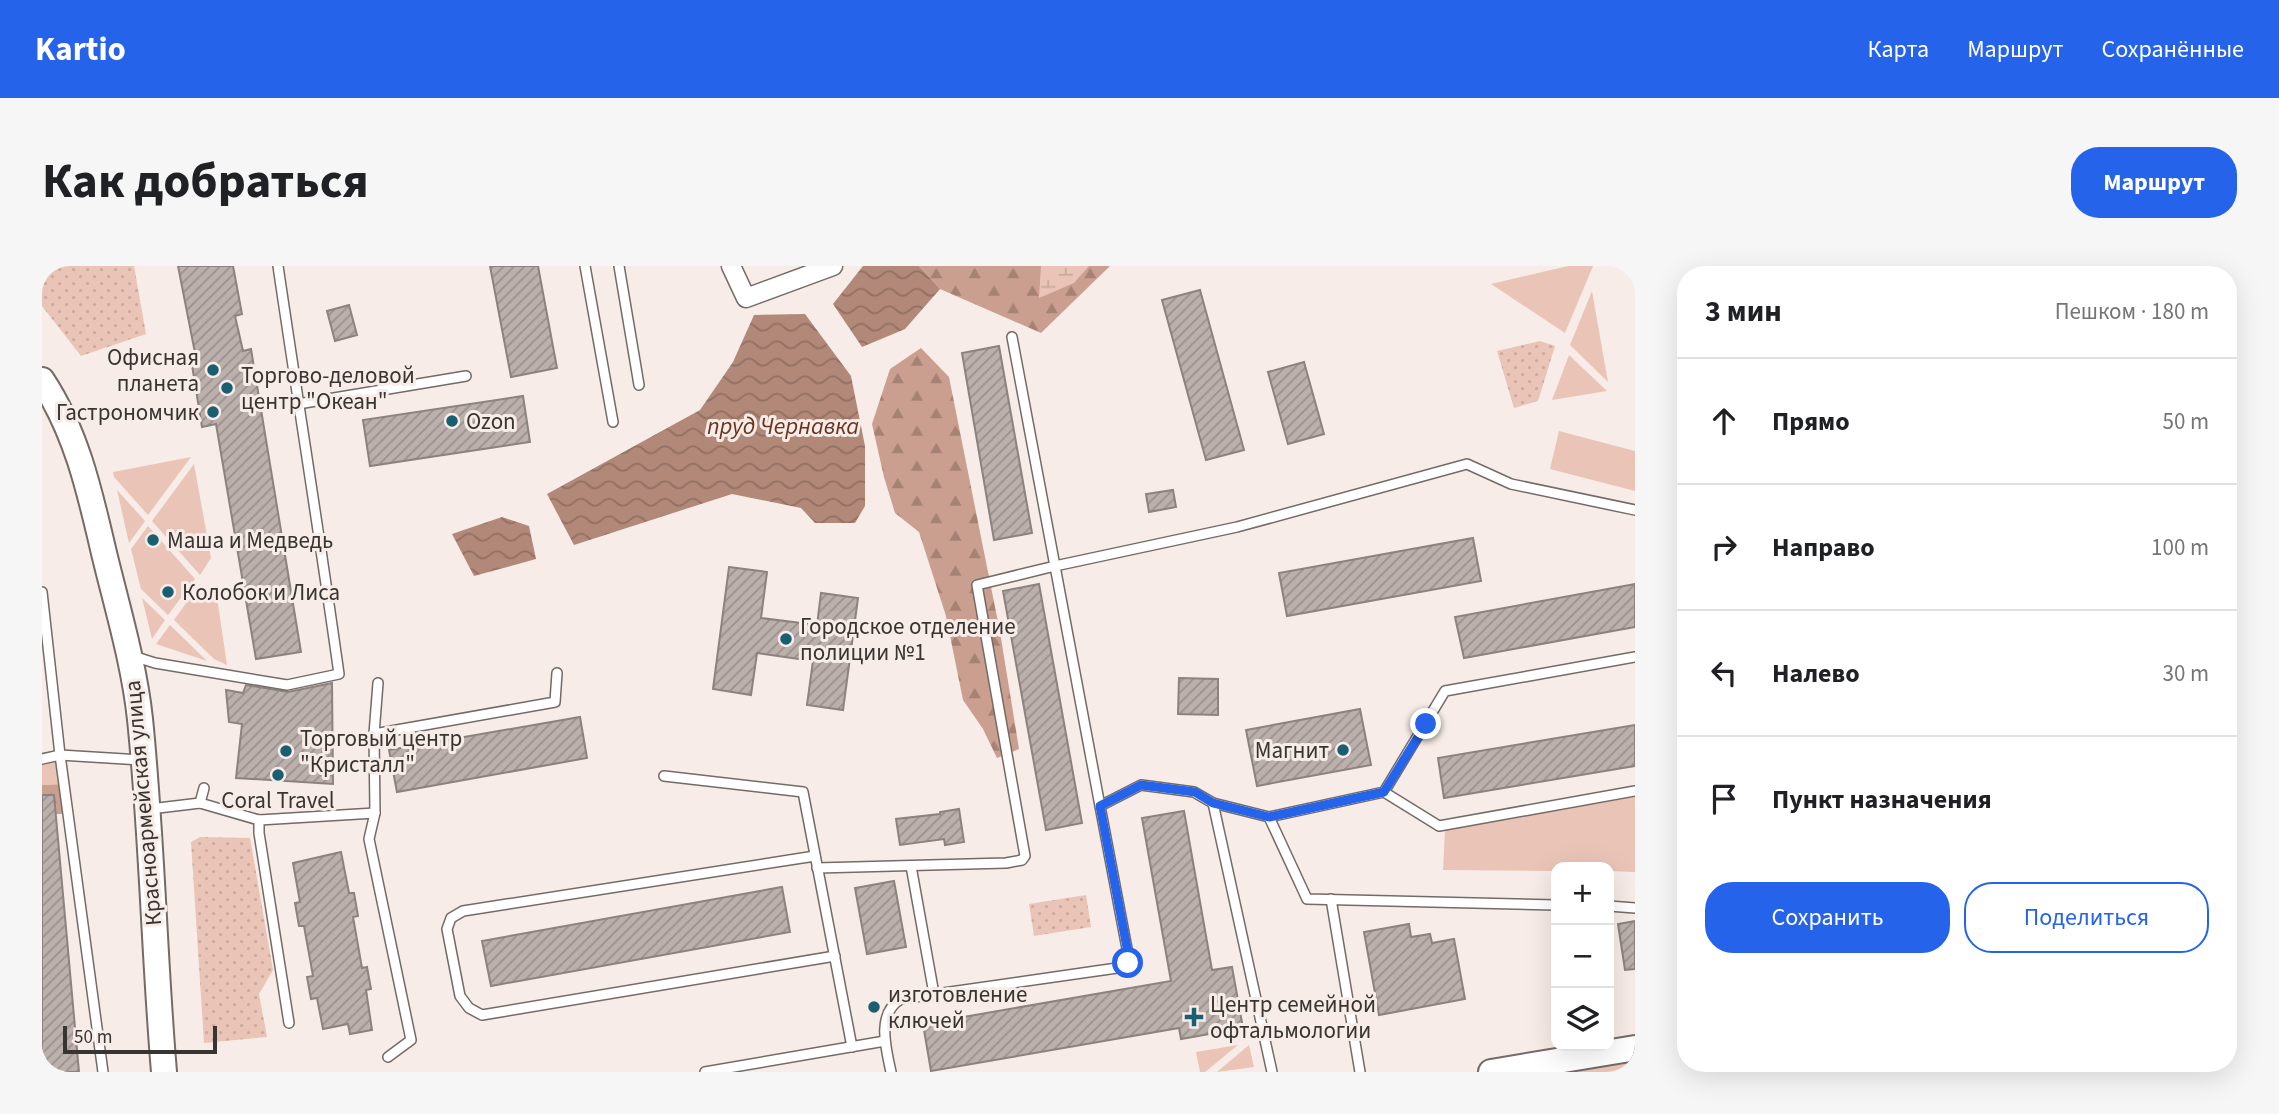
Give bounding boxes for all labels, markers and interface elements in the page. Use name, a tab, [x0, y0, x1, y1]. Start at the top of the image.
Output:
text: Kartio	[35, 26, 126, 73]
text: Карта	[1868, 32, 1929, 67]
text: Маршрут	[1967, 32, 2063, 67]
text: Сохранённые	[2101, 32, 2244, 67]
text: Как добраться	[42, 147, 369, 217]
button: Маршрут	[2071, 147, 2237, 218]
text: 3 мин	[1705, 290, 1782, 333]
text: Пешком · 180 m	[2055, 295, 2209, 328]
place label: Офисная планета	[107, 341, 199, 400]
place label: Торгово-деловой центр "Океан"	[241, 359, 415, 418]
marker: Офисная планета	[205, 362, 221, 378]
marker: Торгово-деловой центр "Океан"	[219, 380, 235, 396]
place label: Гастрономчик	[56, 396, 200, 429]
icon: ahead	[1705, 402, 1743, 440]
text: Прямо	[1772, 403, 1850, 440]
marker: Гастрономчик	[205, 404, 221, 420]
place label: Ozon	[466, 405, 516, 438]
text: 50 m	[2162, 405, 2209, 438]
water label: пруд Чернавка	[707, 409, 859, 444]
marker: Ozon	[444, 413, 460, 429]
place label: Маша и Медведь	[167, 524, 333, 557]
icon: right	[1705, 528, 1743, 566]
text: Направо	[1772, 529, 1875, 566]
text: 100 m	[2151, 531, 2209, 564]
marker: Маша и Медведь	[145, 532, 161, 548]
place label: Колобок и Лиса	[182, 576, 340, 609]
marker: Колобок и Лиса	[160, 584, 176, 600]
place label: Городское отделение полиции №1	[800, 610, 1016, 669]
marker: Городское отделение полиции №1	[778, 631, 794, 647]
icon: left	[1705, 654, 1743, 692]
text: Налево	[1772, 655, 1860, 692]
text: 30 m	[2162, 657, 2209, 690]
street label: Красноармейская улица	[116, 679, 170, 927]
route end	[1410, 708, 1441, 739]
place label: Торговый центр "Кристалл"	[300, 722, 462, 781]
place label: Магнит	[1255, 734, 1329, 767]
marker: Магнит	[1335, 742, 1351, 758]
marker: Торговый центр "Кристалл"	[278, 743, 294, 759]
marker: Coral Travel	[270, 767, 286, 783]
icon: arrive	[1705, 780, 1743, 818]
text: Пункт назначения	[1772, 781, 1992, 818]
place label: Coral Travel	[221, 784, 335, 817]
map controls	[1551, 862, 1614, 1051]
button: +	[1551, 862, 1614, 925]
button: Сохранить	[1705, 882, 1950, 953]
button: Поделиться	[1964, 882, 2209, 953]
button: −	[1551, 925, 1614, 988]
route start	[1112, 947, 1143, 978]
place label: изготовление ключей	[888, 978, 1027, 1037]
place label: Центр семейной офтальмологии	[1210, 988, 1376, 1047]
button: layers	[1551, 988, 1614, 1051]
marker: изготовление ключей	[866, 999, 882, 1015]
marker: Центр семейной офтальмологии	[1184, 1007, 1204, 1027]
scale bar	[63, 1023, 217, 1055]
text: 50 m	[74, 1024, 112, 1051]

